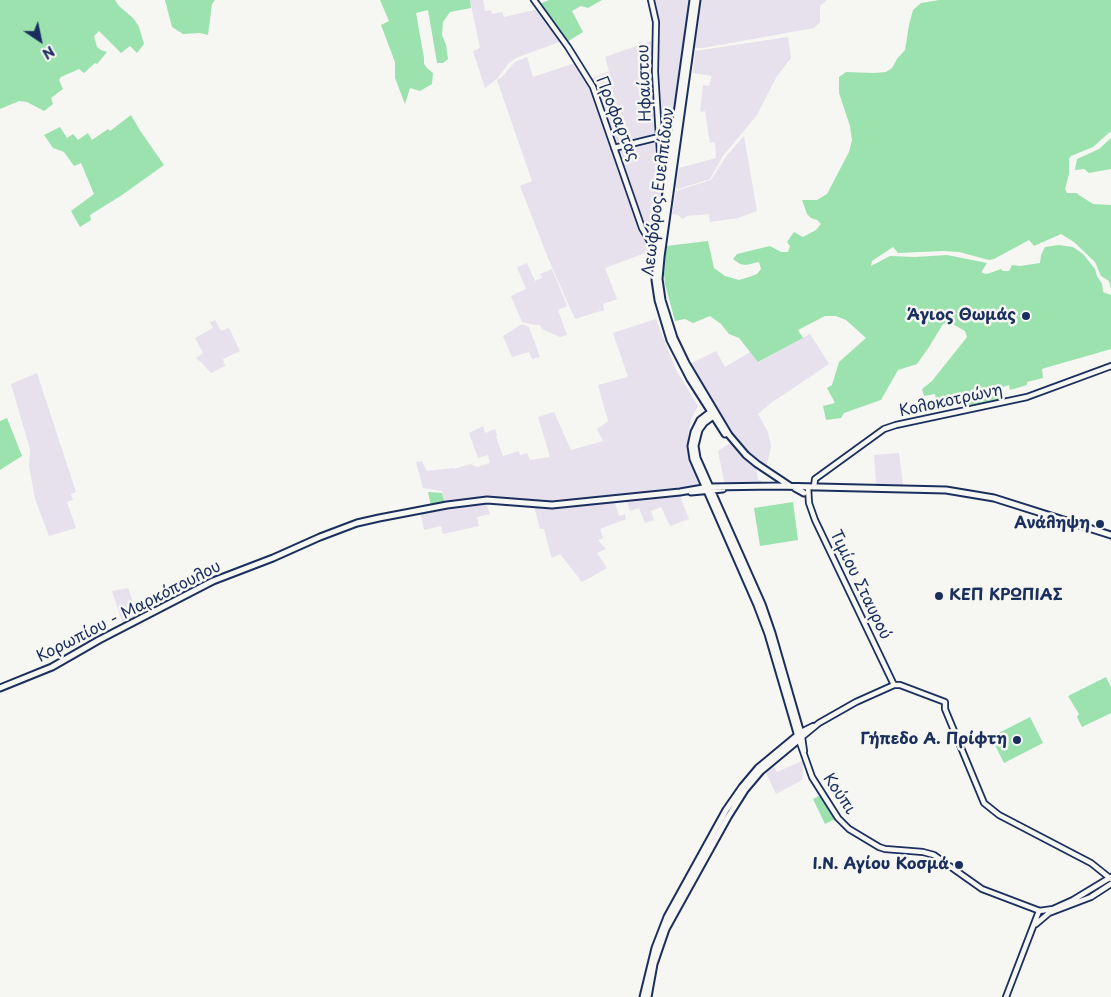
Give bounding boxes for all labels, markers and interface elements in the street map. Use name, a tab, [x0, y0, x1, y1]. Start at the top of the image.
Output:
north arrow	[15, 15, 65, 65]
text: N	[38, 41, 59, 65]
street label: Ηφαίστου	[634, 44, 656, 122]
street label: Προφαρτας	[591, 74, 643, 164]
street label: Λεωφόρος Ευελπίδων	[639, 107, 679, 277]
place label: Άγιος Θωμάς	[907, 306, 1016, 326]
marker: Άγιος Θωμάς	[1020, 310, 1032, 322]
street label: Κολοκοτρώνη	[898, 381, 1004, 421]
place label: Ανάληψη	[1014, 514, 1090, 534]
marker: Ανάληψη	[1094, 518, 1106, 530]
street label: Τιμίου Σταυρού	[825, 527, 895, 643]
street label: Κορωπίου - Μαρκόπουλου	[34, 557, 224, 667]
place label: ΚΕΠ ΚΡΩΠΙΑΣ	[949, 586, 1063, 606]
marker: ΚΕΠ ΚΡΩΠΙΑΣ	[933, 590, 945, 602]
place label: Γήπεδο Α. Πρίφτη	[860, 730, 1007, 750]
marker: Γήπεδο Α. Πρίφτη	[1011, 734, 1023, 746]
street label: Κούπι	[818, 770, 860, 818]
place label: Ι.Ν. Αγίου Κοσμά	[813, 855, 949, 875]
marker: Ι.Ν. Αγίου Κοσμά	[953, 859, 965, 871]

